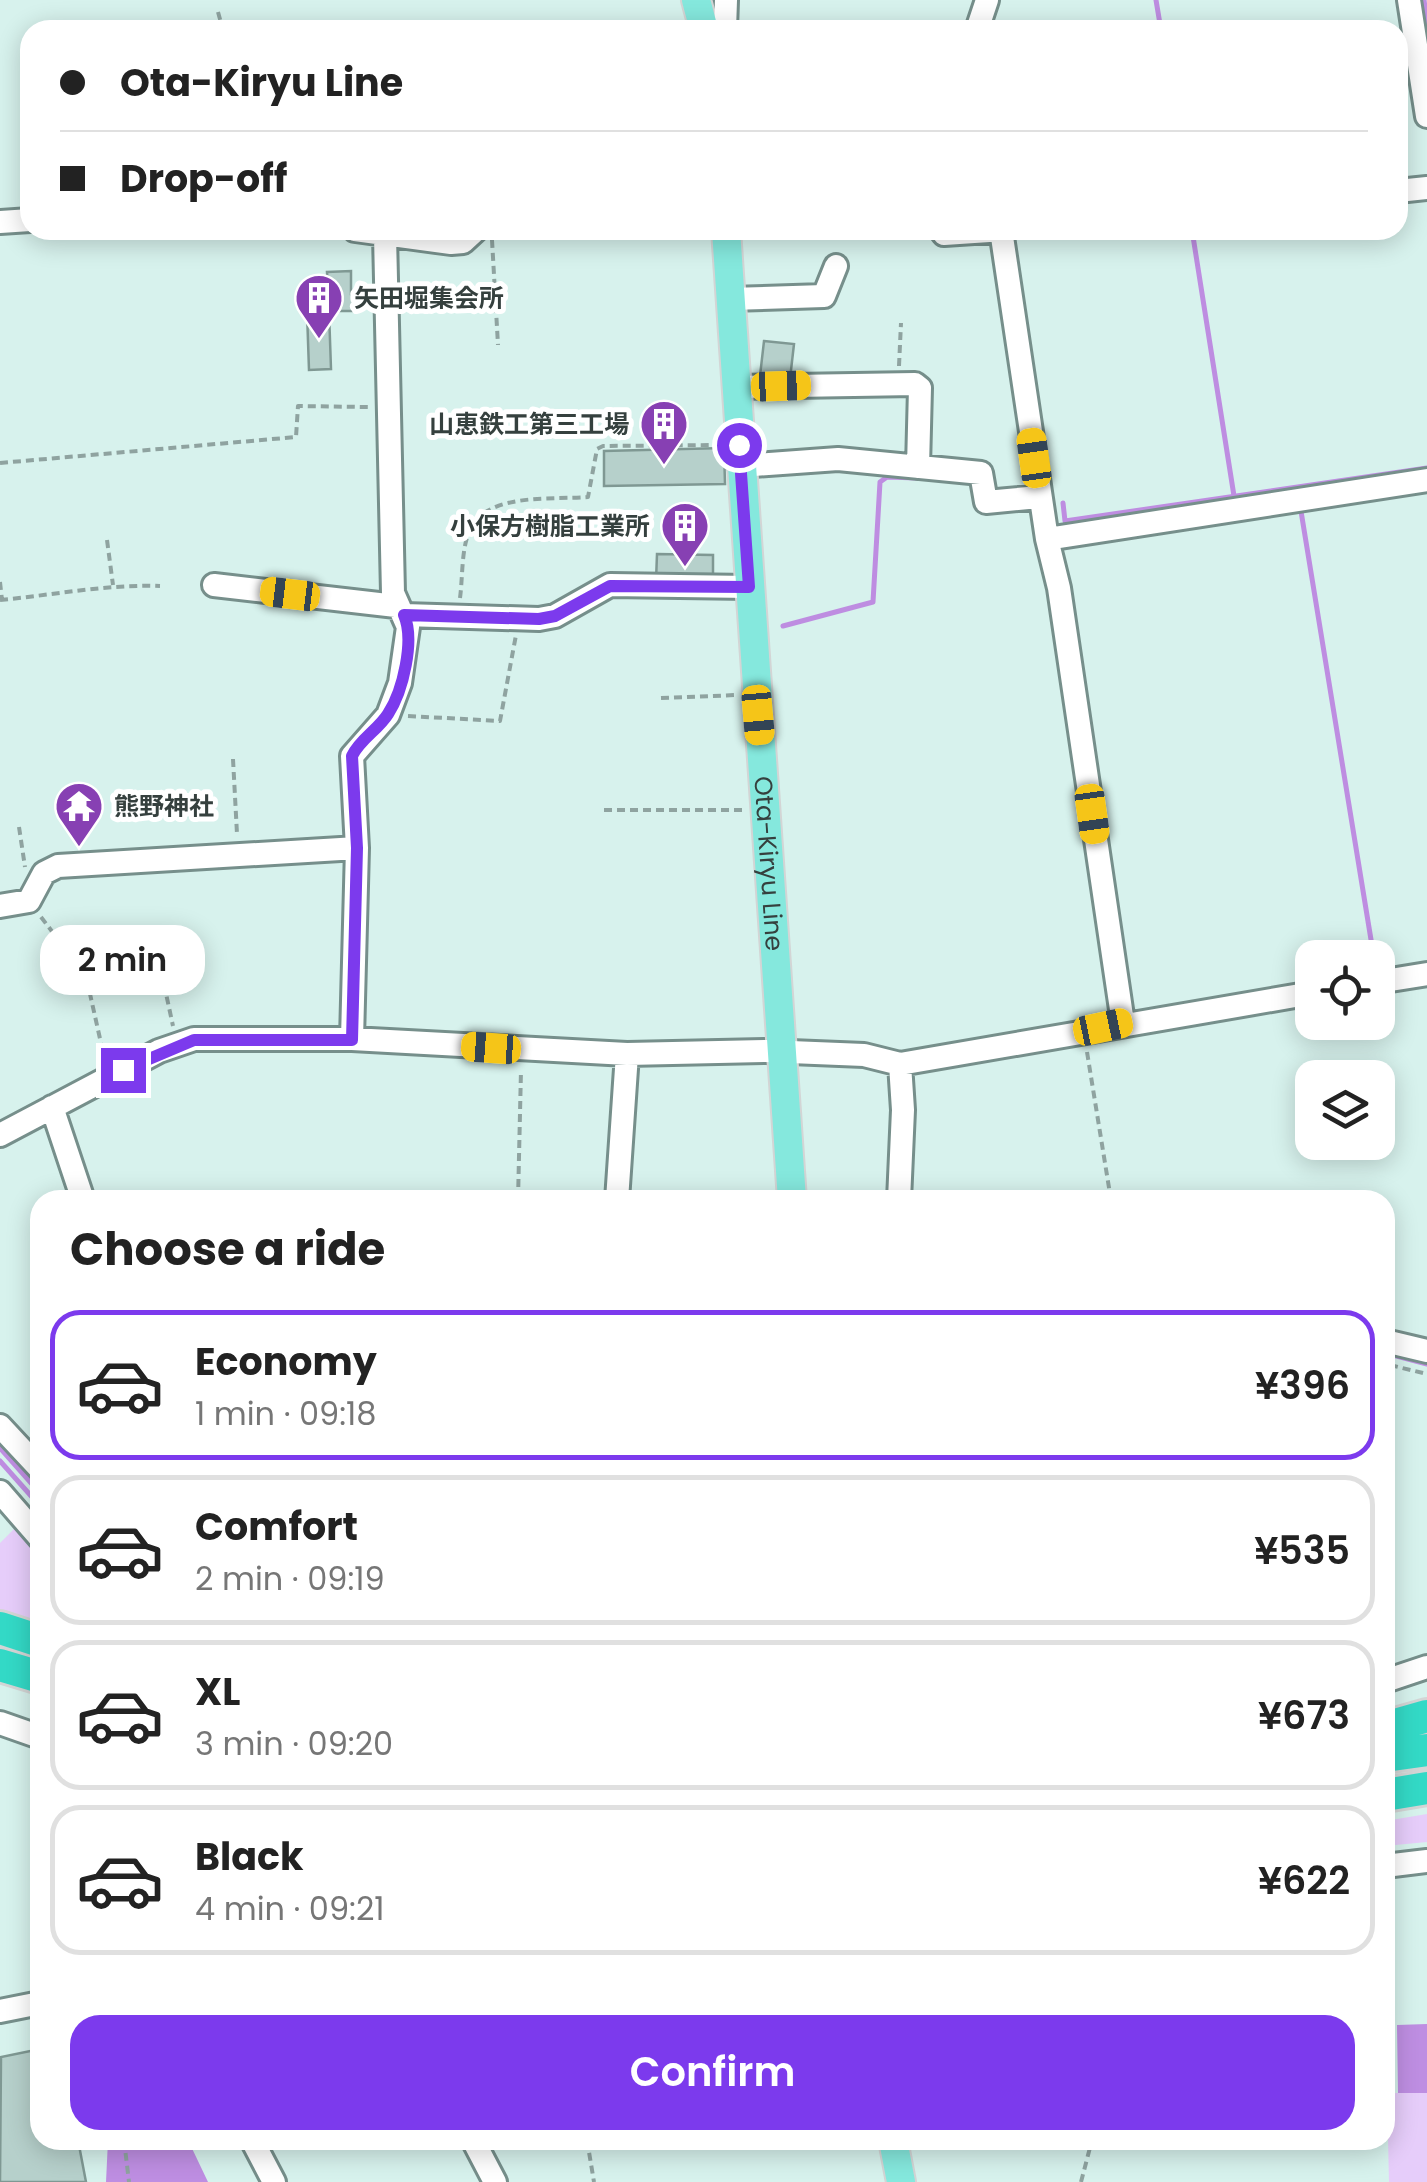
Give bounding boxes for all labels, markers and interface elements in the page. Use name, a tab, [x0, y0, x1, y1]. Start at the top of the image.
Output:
text: Ota-Kiryu Line	[120, 56, 403, 109]
text: Drop-off	[120, 152, 288, 205]
building icon: 矢田堀集会所	[293, 272, 345, 340]
place label: 矢田堀集会所	[354, 281, 504, 316]
car	[750, 370, 812, 402]
building icon: 山恵鉄工第三工場	[638, 398, 690, 466]
place label: 山恵鉄工第三工場	[429, 407, 629, 442]
route start	[717, 423, 762, 468]
car	[1015, 426, 1053, 490]
building icon: 小保方樹脂工業所	[659, 500, 711, 568]
place label: 小保方樹脂工業所	[450, 509, 650, 544]
car	[258, 575, 322, 613]
car	[740, 684, 776, 746]
street label: Ota-Kiryu Line	[745, 775, 792, 952]
temple icon: 熊野神社	[53, 780, 105, 848]
car	[1073, 782, 1111, 846]
place label: 熊野神社	[114, 789, 214, 824]
callout: 2 min	[41, 925, 206, 995]
text: 2 min	[78, 937, 167, 982]
map controls	[1295, 940, 1395, 1160]
button: locate	[1295, 940, 1395, 1040]
car	[1071, 1006, 1135, 1048]
car	[460, 1031, 522, 1065]
route end	[101, 1048, 146, 1093]
button: layers	[1295, 1060, 1395, 1160]
text: Choose a ride	[70, 1218, 385, 1281]
text: Economy	[195, 1335, 377, 1388]
icon: car	[75, 1340, 165, 1430]
text: ¥396	[1255, 1359, 1350, 1412]
text: 1 min · 09:18	[195, 1391, 376, 1436]
text: Comfort	[195, 1500, 358, 1553]
icon: car	[75, 1505, 165, 1595]
text: ¥535	[1254, 1524, 1350, 1577]
text: 2 min · 09:19	[195, 1556, 385, 1601]
text: XL	[195, 1665, 240, 1718]
icon: car	[75, 1670, 165, 1760]
text: ¥673	[1258, 1689, 1350, 1742]
text: 3 min · 09:20	[195, 1721, 393, 1766]
text: Black	[195, 1830, 304, 1883]
icon: car	[75, 1835, 165, 1925]
text: ¥622	[1258, 1854, 1350, 1907]
text: 4 min · 09:21	[195, 1886, 385, 1931]
button: Confirm	[70, 2015, 1355, 2130]

